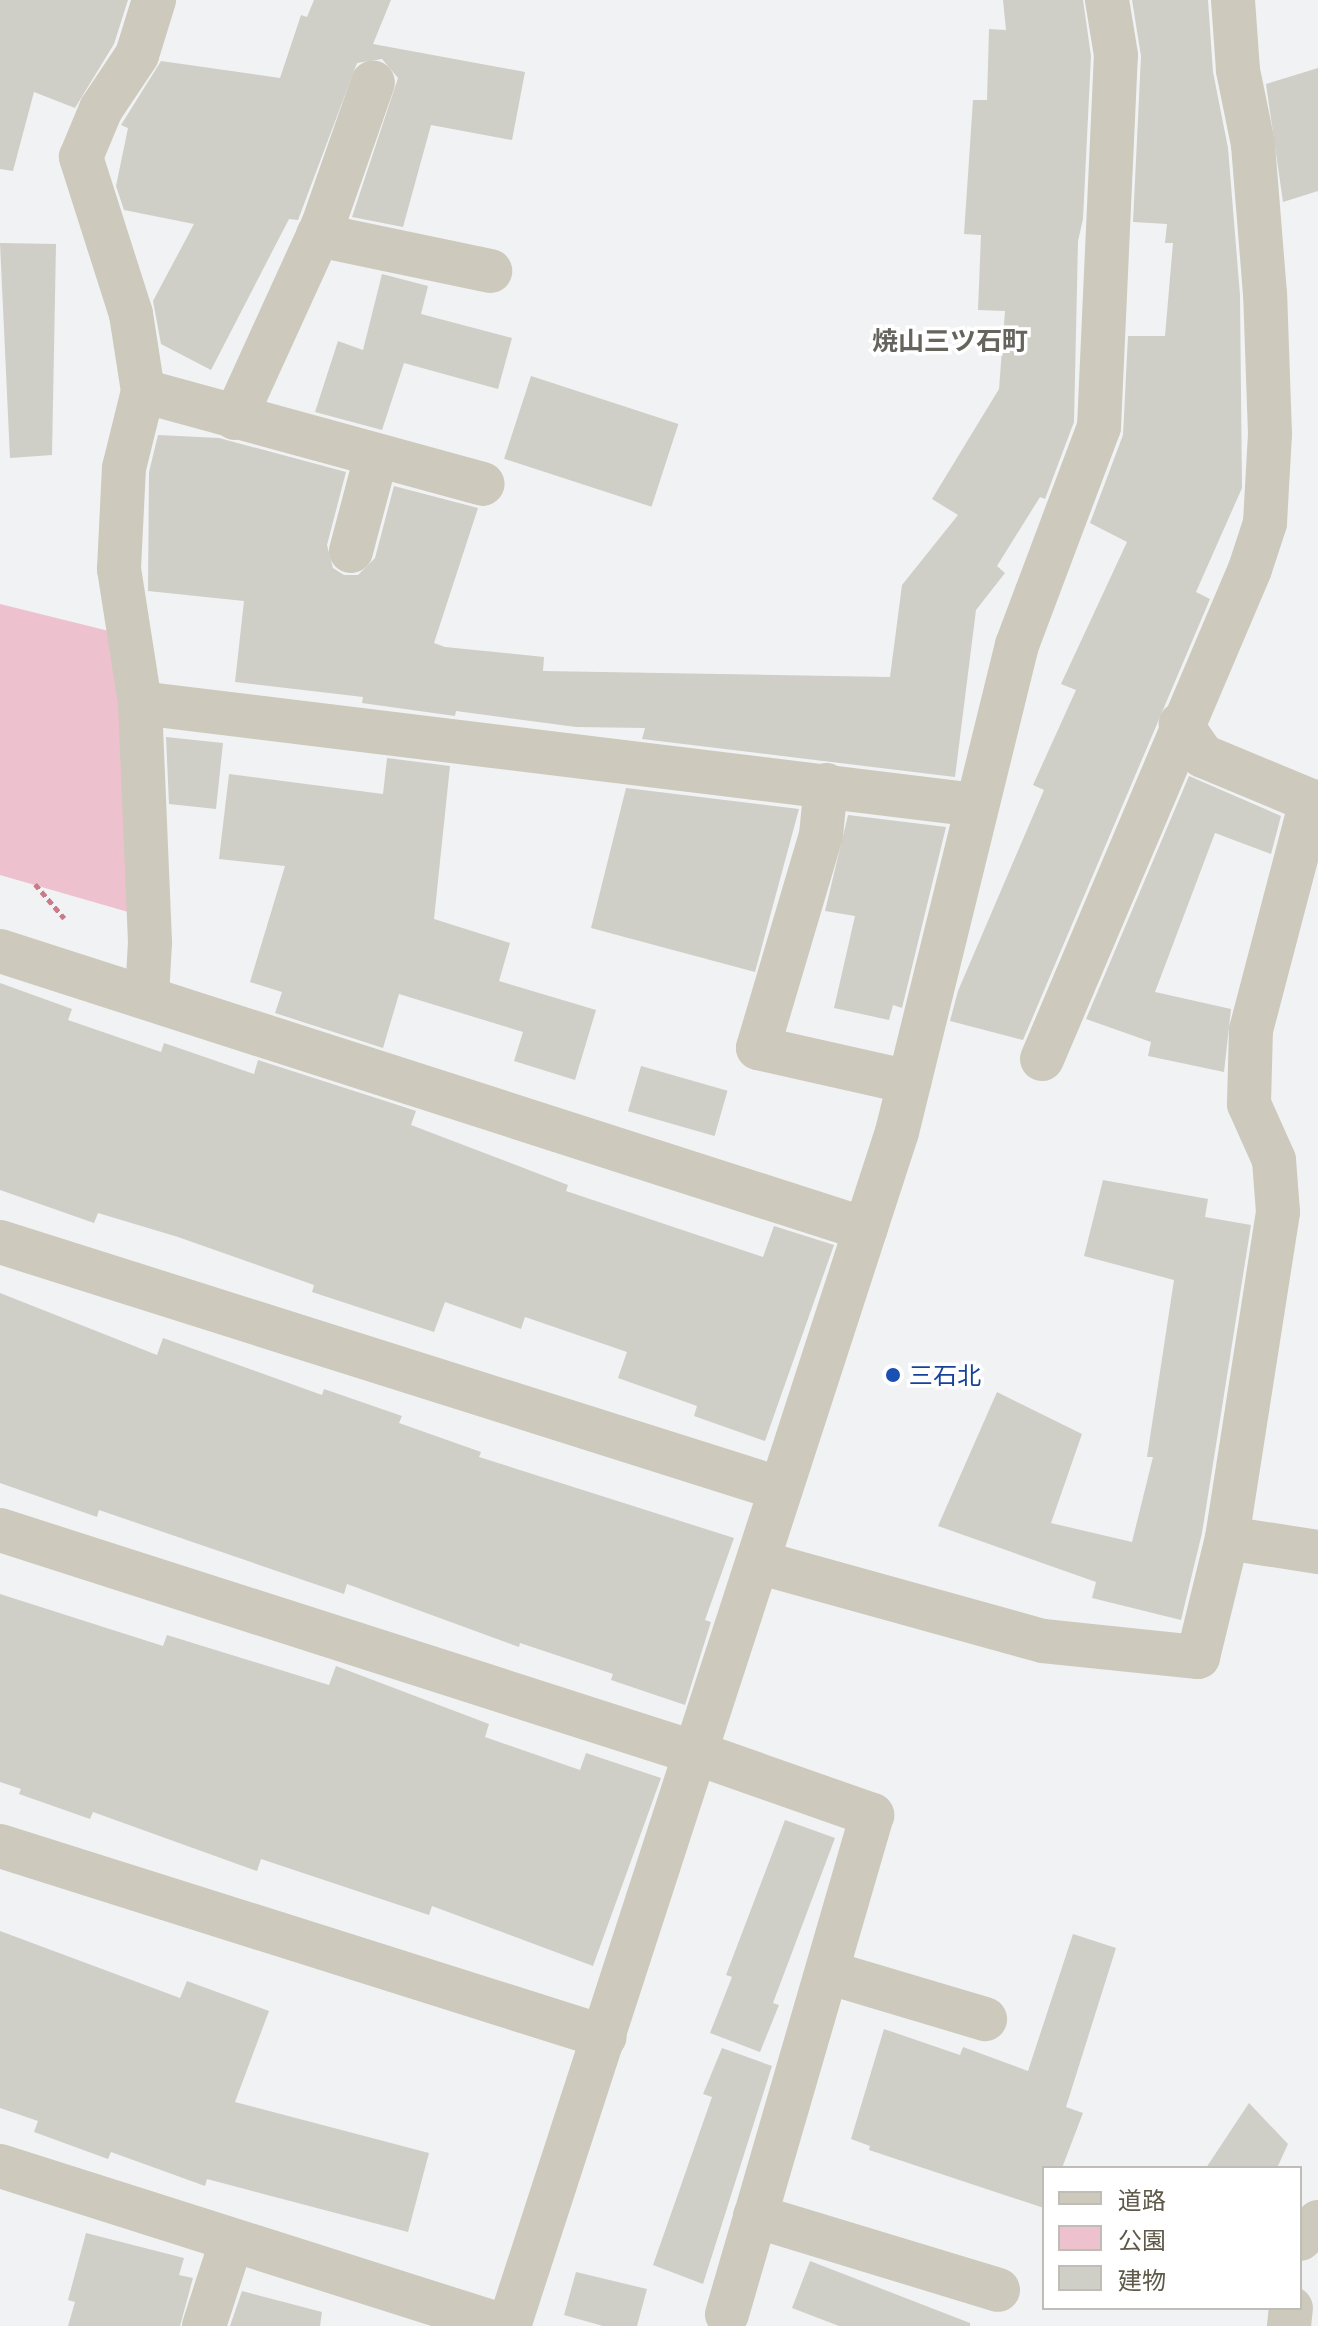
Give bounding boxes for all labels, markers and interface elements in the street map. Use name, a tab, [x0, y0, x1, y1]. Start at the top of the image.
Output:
district label: 焼山三ツ石町	[872, 325, 1028, 357]
place label: 三石北	[909, 1361, 981, 1389]
marker: 三石北	[884, 1366, 902, 1384]
legend	[1042, 2166, 1302, 2310]
text: 道路	[1118, 2185, 1166, 2214]
text: 公園	[1118, 2225, 1166, 2254]
text: 建物	[1118, 2265, 1166, 2294]

